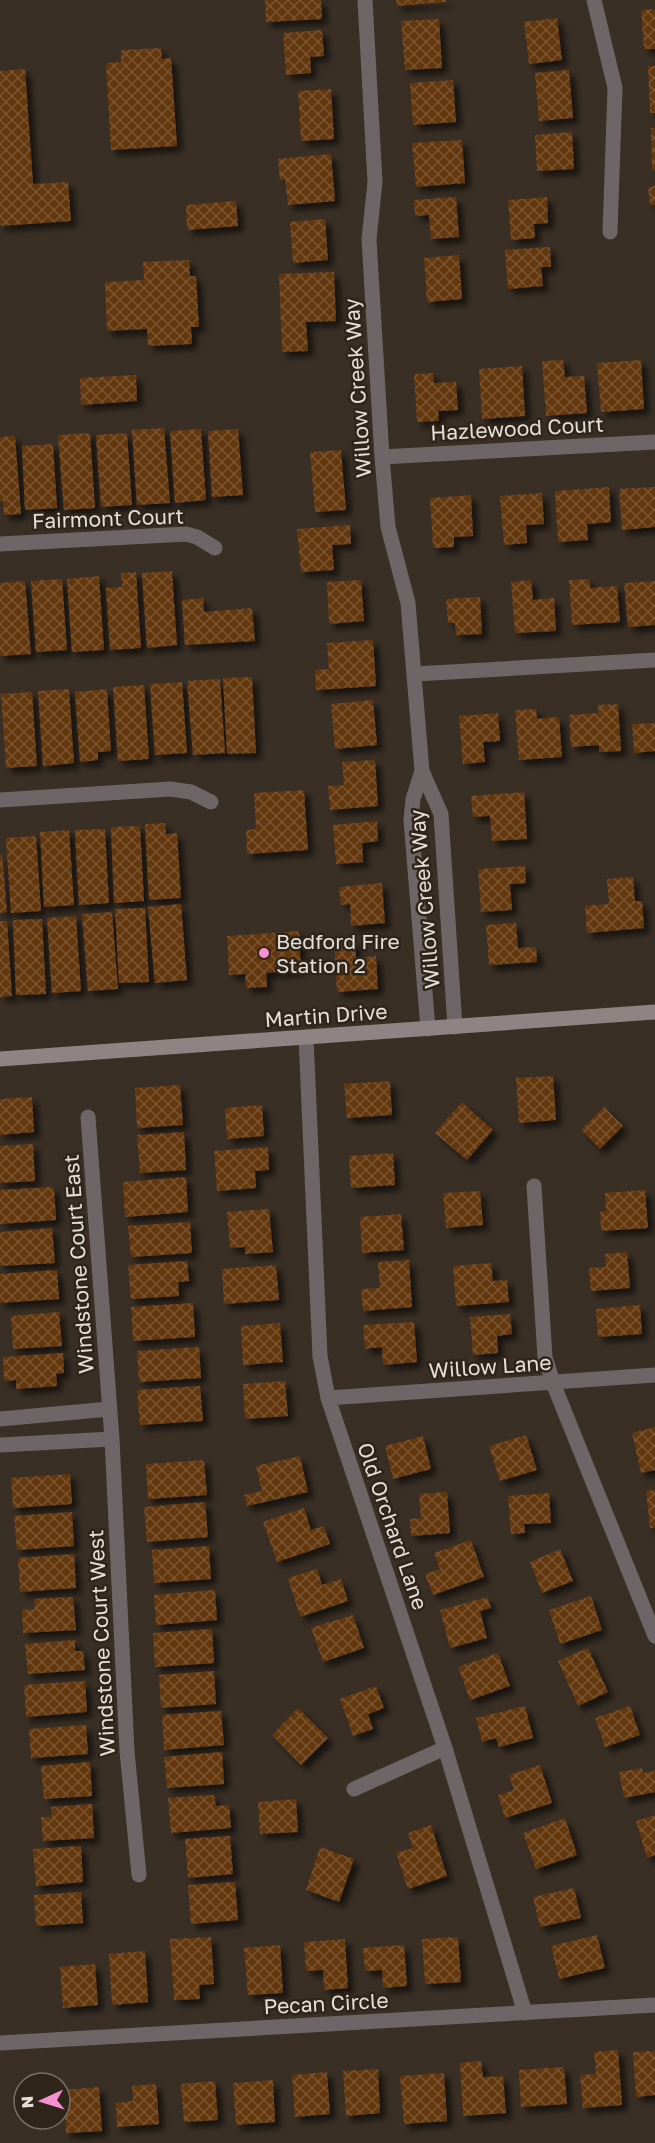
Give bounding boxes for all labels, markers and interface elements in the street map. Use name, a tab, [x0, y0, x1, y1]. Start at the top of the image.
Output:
street label: Willow Creek Way	[338, 297, 376, 479]
street label: Hazlewood Court	[430, 410, 604, 446]
street label: Fairmont Court	[32, 502, 184, 534]
street label: Willow Creek Way	[403, 808, 445, 990]
place label: Bedford Fire Station 2	[276, 928, 400, 978]
marker: Bedford Fire Station 2	[257, 946, 271, 960]
street label: Martin Drive	[264, 998, 388, 1032]
street label: Windstone Court East	[57, 1153, 99, 1375]
street label: Willow Lane	[428, 1349, 552, 1383]
street label: Old Orchard Lane	[352, 1439, 434, 1613]
street label: Windstone Court West	[82, 1529, 120, 1757]
street label: Pecan Circle	[263, 1987, 389, 2019]
north arrow	[12, 2071, 72, 2131]
text: N	[17, 2095, 37, 2109]

